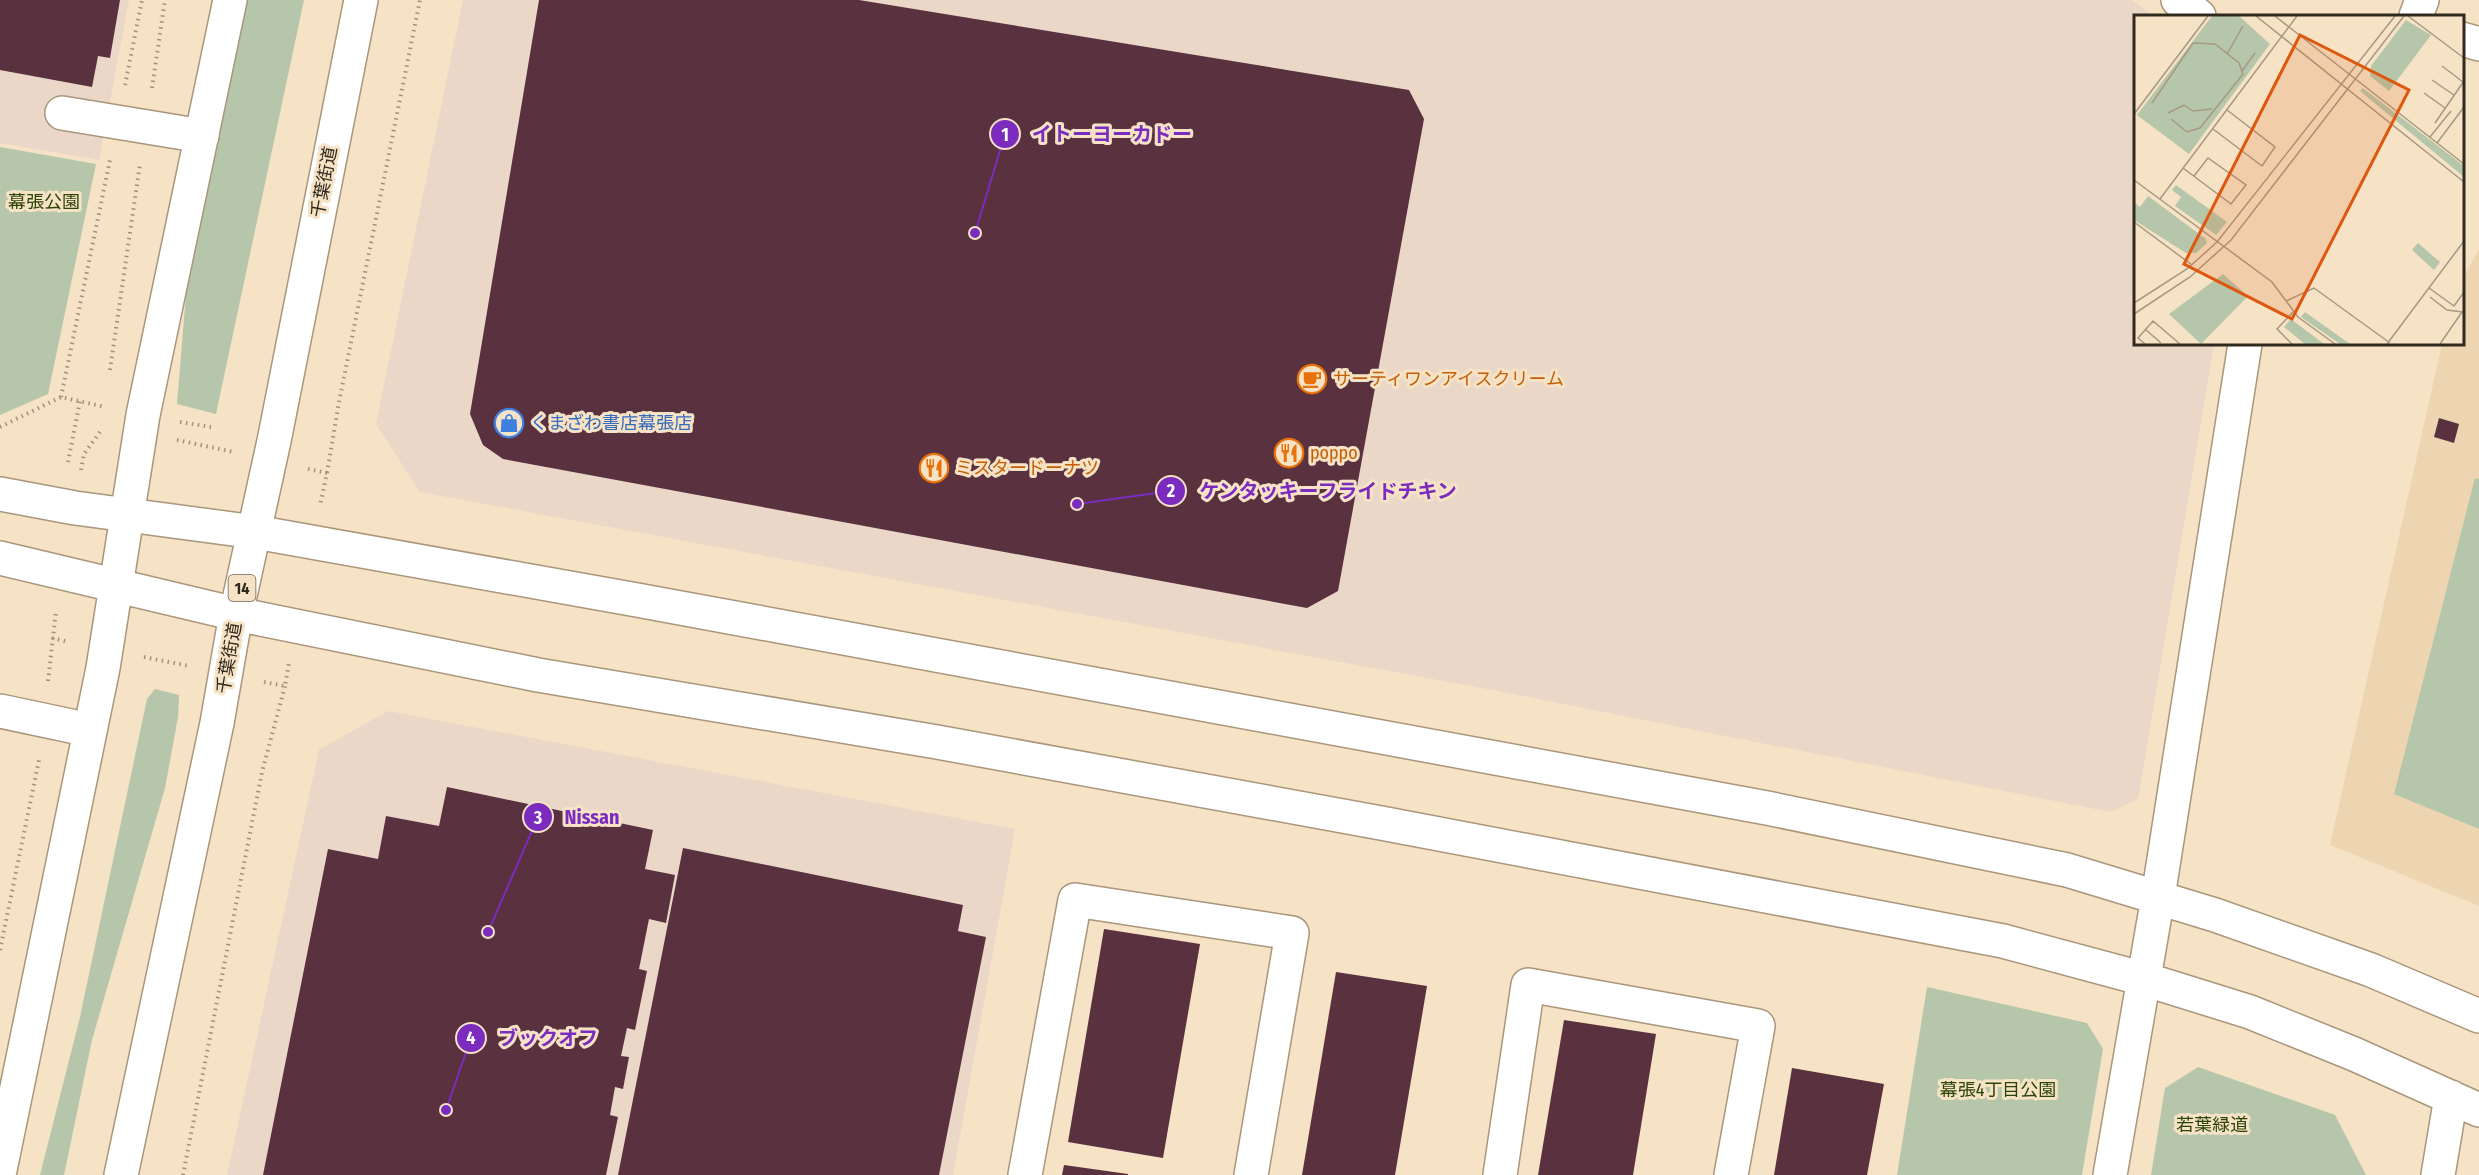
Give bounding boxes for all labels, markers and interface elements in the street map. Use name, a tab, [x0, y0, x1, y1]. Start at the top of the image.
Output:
inset map	[2134, 15, 2464, 345]
callout: イトーヨーカドー	[990, 115, 1204, 153]
text: イトーヨーカドー	[1032, 122, 1192, 146]
text: 1	[1001, 124, 1009, 146]
street label: 千葉街道	[306, 145, 342, 219]
park label: 幕張公園	[8, 191, 80, 213]
cafe icon: サーティワンアイスクリーム	[1296, 363, 1328, 395]
place label: サーティワンアイスクリーム	[1333, 368, 1564, 390]
shop icon: くまざわ書店幕張店	[493, 407, 525, 439]
place label: くまざわ書店幕張店	[530, 412, 692, 434]
restaurant icon: poppo	[1273, 437, 1305, 469]
place label: poppo	[1310, 442, 1358, 464]
restaurant icon: ミスタードーナツ	[918, 452, 950, 484]
place label: ミスタードーナツ	[955, 457, 1099, 479]
callout: ケンタッキーフライドチキン	[1156, 472, 1470, 510]
text: ケンタッキーフライドチキン	[1199, 479, 1457, 503]
text: 2	[1166, 480, 1175, 502]
road number: 14	[228, 575, 256, 601]
street label: 千葉街道	[212, 621, 246, 695]
callout: Nissan	[523, 798, 632, 836]
text: Nissan	[565, 805, 619, 829]
text: 3	[533, 807, 543, 829]
callout: ブックオフ	[456, 1019, 610, 1057]
text: ブックオフ	[498, 1026, 598, 1050]
text: 4	[466, 1027, 476, 1049]
park label: 幕張4丁目公園	[1940, 1079, 2056, 1101]
park label: 若葉緑道	[2176, 1114, 2248, 1136]

